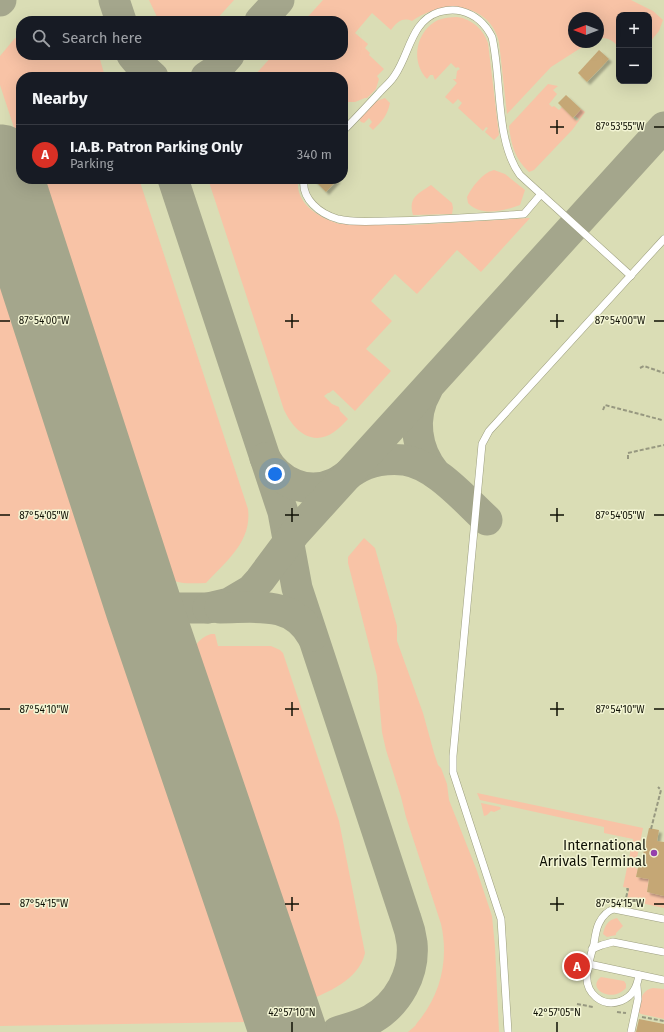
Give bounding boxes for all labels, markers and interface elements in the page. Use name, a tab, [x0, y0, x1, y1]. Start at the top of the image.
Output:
north arrow	[568, 12, 604, 48]
map controls	[616, 12, 652, 84]
button: +	[616, 12, 652, 48]
search box	[16, 16, 348, 60]
icon: search	[30, 27, 52, 49]
text: Search here	[62, 29, 142, 47]
button: −	[616, 48, 652, 84]
text: Nearby	[32, 88, 87, 109]
text: 87°53'55"W	[595, 121, 645, 133]
text: I.A.B. Patron Parking Only	[70, 138, 242, 156]
text: A	[41, 147, 49, 162]
text: 340 m	[297, 147, 332, 162]
text: Parking	[70, 156, 114, 171]
text: 87°54'00"W	[19, 315, 70, 327]
text: 87°54'00"W	[595, 315, 646, 327]
your location	[265, 464, 285, 484]
text: 87°54'05"W	[19, 510, 70, 522]
text: 87°54'05"W	[595, 510, 646, 522]
text: 87°54'10"W	[19, 704, 69, 716]
text: 87°54'10"W	[595, 704, 645, 716]
place label: International Arrivals Terminal	[540, 837, 646, 870]
marker: International Arrivals Terminal	[649, 848, 659, 858]
text: 87°54'15"W	[20, 898, 69, 910]
text: 87°54'15"W	[596, 898, 645, 910]
pin: A	[564, 951, 590, 981]
text: 42°57'10"N	[268, 1007, 316, 1019]
text: 42°57'05"N	[533, 1007, 581, 1019]

